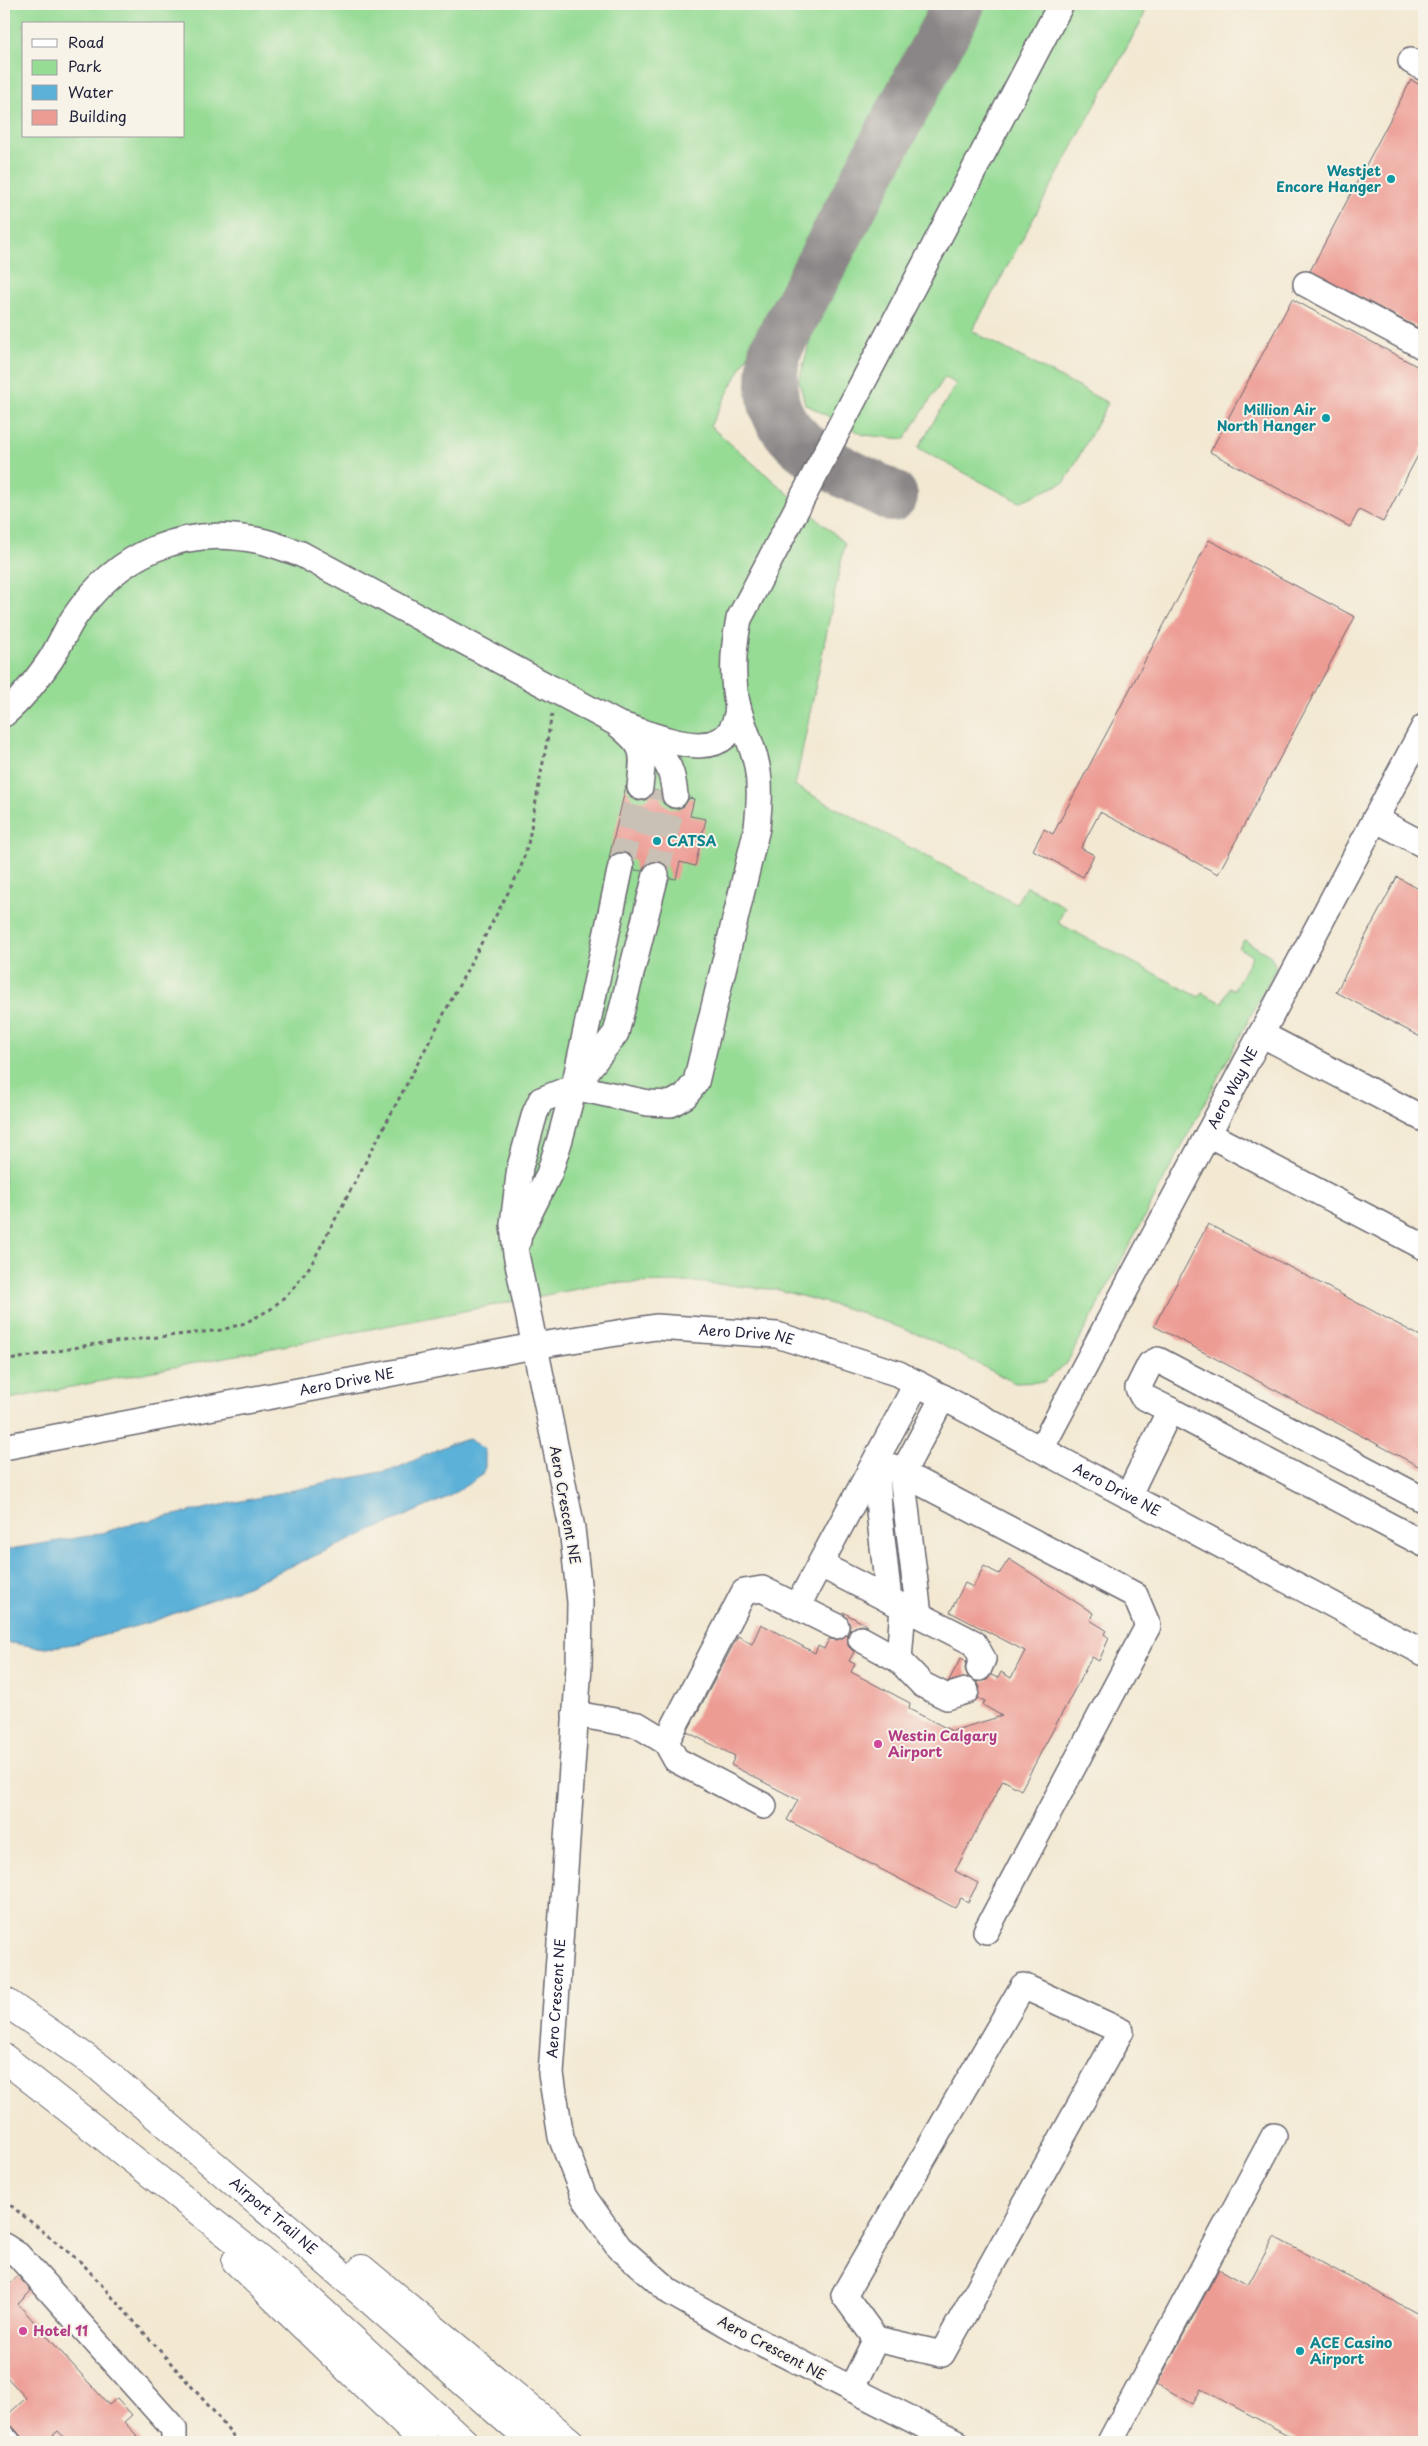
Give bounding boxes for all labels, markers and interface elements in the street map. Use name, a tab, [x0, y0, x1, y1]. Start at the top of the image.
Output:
legend	[22, 22, 185, 138]
text: Road	[68, 30, 104, 53]
text: Park	[68, 54, 102, 77]
text: Water	[68, 80, 113, 103]
text: Building	[68, 104, 127, 127]
place label: Westjet Encore Hanger	[1276, 160, 1382, 197]
marker: Westjet Encore Hanger	[1385, 173, 1397, 185]
place label: Million Air North Hanger	[1217, 399, 1317, 436]
marker: Million Air North Hanger	[1320, 412, 1332, 424]
place label: CATSA	[667, 830, 717, 851]
marker: CATSA	[651, 835, 663, 847]
street label: Aero Way NE	[1202, 1042, 1263, 1132]
street label: Aero Drive NE	[698, 1319, 798, 1350]
street label: Aero Drive NE	[298, 1362, 396, 1400]
street label: Aero Crescent NE	[545, 1444, 586, 1566]
street label: Aero Drive NE	[1070, 1457, 1165, 1521]
place label: Westin Calgary Airport	[888, 1725, 997, 1762]
marker: Westin Calgary Airport	[872, 1738, 884, 1750]
street label: Aero Crescent NE	[541, 1937, 570, 2059]
street label: Airport Trail NE	[225, 2172, 323, 2259]
street label: Aero Crescent NE	[714, 2310, 830, 2385]
place label: Hotel 11	[33, 2320, 88, 2341]
marker: Hotel 11	[17, 2325, 29, 2337]
place label: ACE Casino Airport	[1310, 2332, 1392, 2369]
marker: ACE Casino Airport	[1294, 2345, 1306, 2357]

